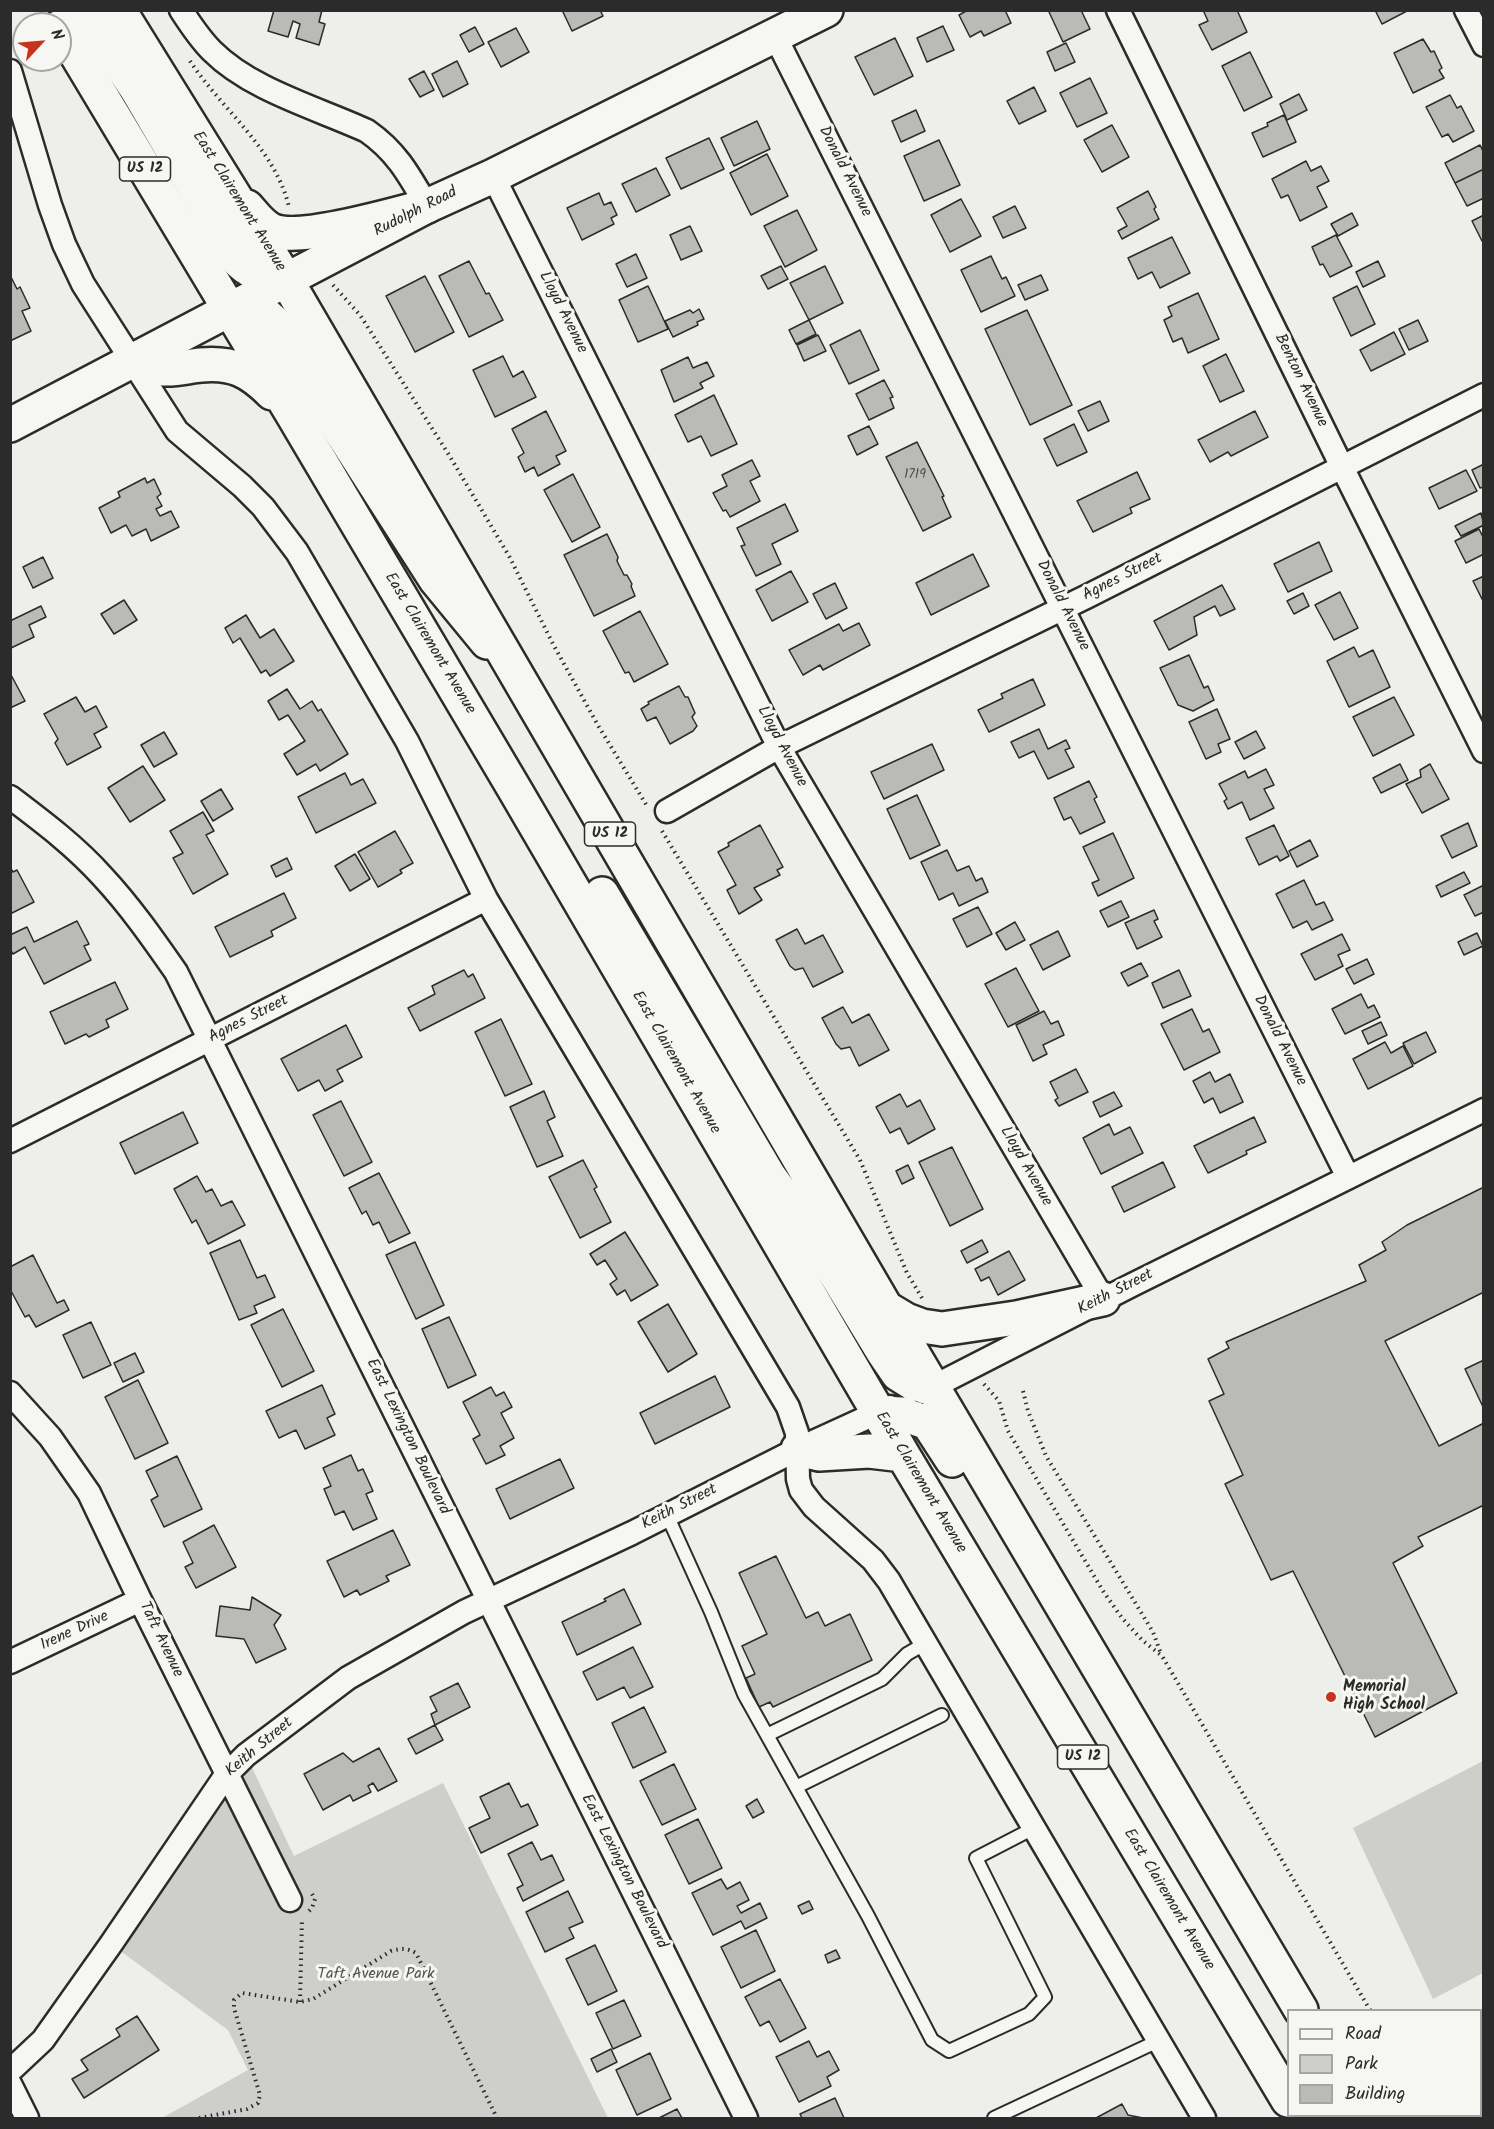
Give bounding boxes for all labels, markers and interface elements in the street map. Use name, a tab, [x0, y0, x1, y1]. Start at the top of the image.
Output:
north arrow	[12, 12, 72, 72]
text: N	[43, 25, 70, 45]
street label: Donald Avenue	[813, 124, 875, 220]
street label: East Clairemont Avenue	[187, 128, 289, 276]
road number: US 12	[120, 157, 170, 181]
street label: Rudolph Road	[371, 184, 461, 242]
street label: Lloyd Avenue	[533, 269, 591, 357]
street label: Benton Avenue	[1269, 331, 1331, 431]
house number: 1719	[904, 468, 926, 484]
street label: Agnes Street	[1080, 550, 1166, 606]
street label: Donald Avenue	[1031, 558, 1093, 654]
street label: East Clairemont Avenue	[379, 570, 479, 718]
street label: Lloyd Avenue	[752, 703, 810, 791]
road number: US 12	[584, 822, 636, 846]
street label: East Clairemont Avenue	[626, 988, 724, 1138]
street label: Agnes Street	[206, 992, 292, 1048]
street label: Donald Avenue	[1248, 993, 1310, 1089]
street label: Lloyd Avenue	[994, 1124, 1056, 1210]
street label: Keith Street	[1075, 1266, 1157, 1320]
street label: East Lexington Boulevard	[361, 1356, 453, 1518]
street label: East Clairemont Avenue	[870, 1409, 970, 1557]
street label: Keith Street	[639, 1481, 721, 1535]
street label: Taft Avenue	[133, 1599, 187, 1681]
street label: Irene Drive	[38, 1608, 112, 1656]
place label: Memorial High School	[1343, 1678, 1425, 1716]
marker: Memorial High School	[1324, 1690, 1338, 1704]
street label: Keith Street	[222, 1714, 298, 1782]
road number: US 12	[1058, 1745, 1108, 1769]
street label: East Lexington Boulevard	[576, 1791, 670, 1953]
street label: East Clairemont Avenue	[1118, 1826, 1218, 1974]
park label: Taft Avenue Park	[317, 1965, 435, 1985]
legend	[1287, 2009, 1482, 2117]
text: Road	[1345, 2020, 1381, 2049]
text: Park	[1345, 2050, 1378, 2079]
text: Building	[1345, 2080, 1405, 2109]

